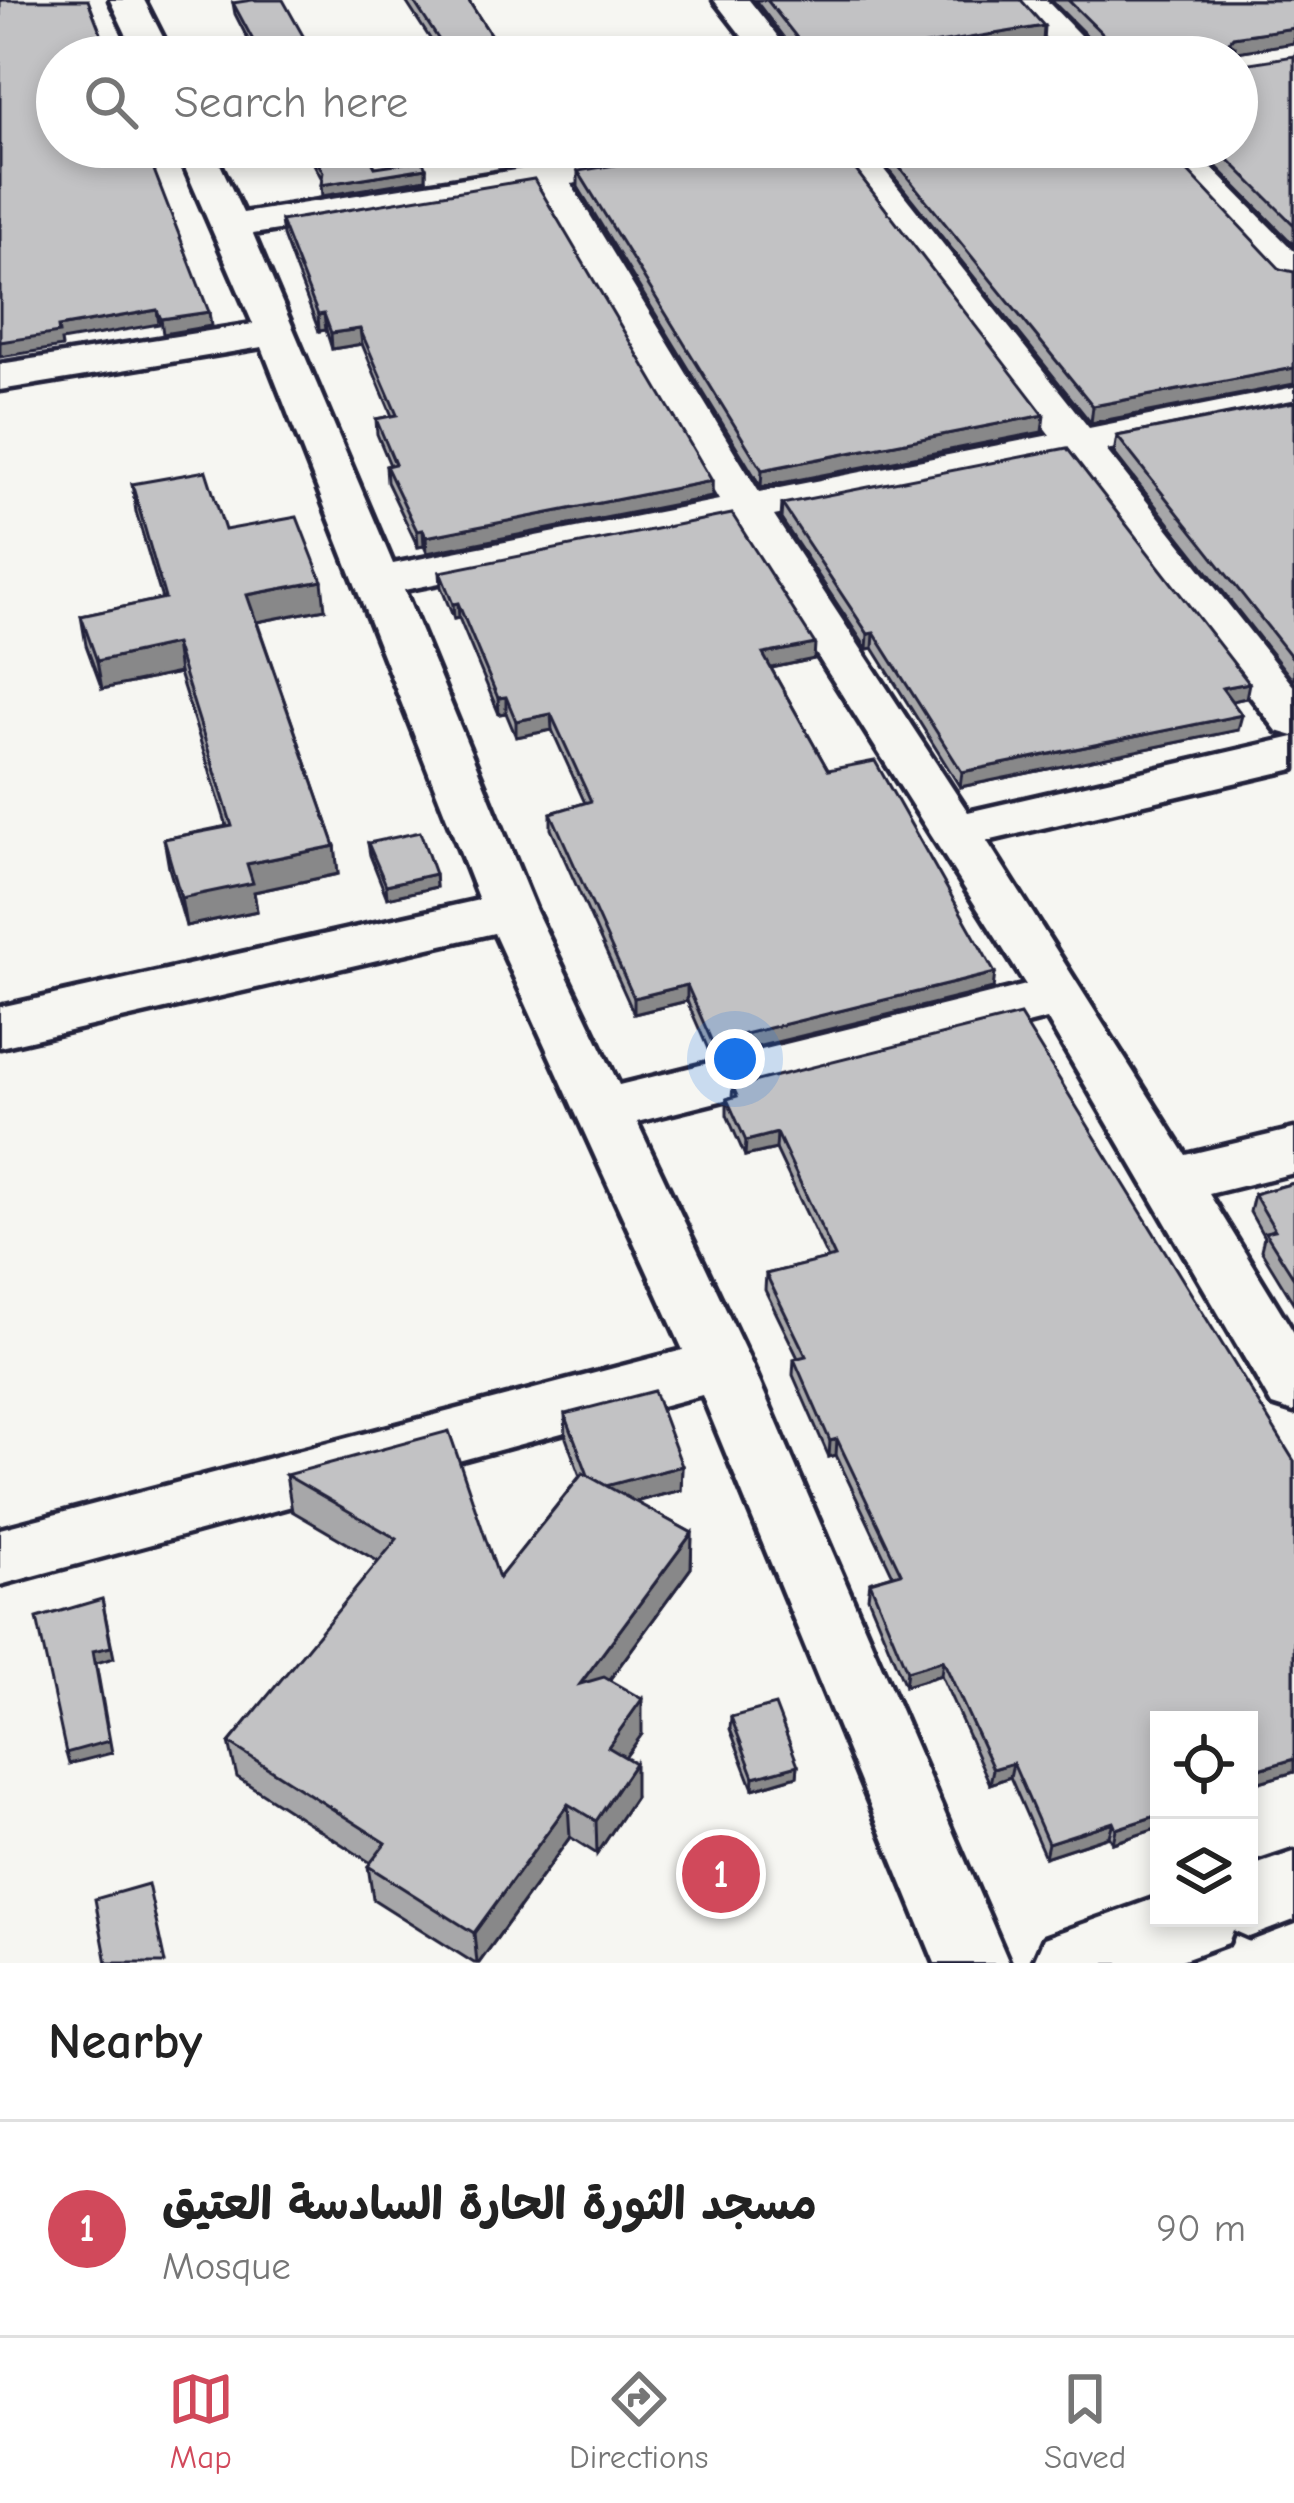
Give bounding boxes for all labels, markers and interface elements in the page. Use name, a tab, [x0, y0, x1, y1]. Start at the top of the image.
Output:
search box	[36, 36, 1258, 168]
icon: search	[78, 69, 144, 135]
text: Search here	[174, 76, 408, 128]
your location	[705, 1029, 765, 1089]
map controls	[1150, 1711, 1258, 1927]
button: locate	[1150, 1711, 1258, 1819]
button: layers	[1150, 1819, 1258, 1927]
pin: 1	[682, 1829, 760, 1919]
text: Nearby	[48, 2012, 202, 2071]
text: مسجد الثورة الحارة السادسة العتيق	[162, 2178, 817, 2230]
text: 1	[79, 2206, 95, 2251]
text: 90 m	[1156, 2206, 1246, 2251]
text: Mosque	[162, 2244, 291, 2289]
tab: Map	[168, 2366, 234, 2476]
tab: Directions	[569, 2366, 709, 2476]
tab: Saved	[1044, 2366, 1126, 2476]

